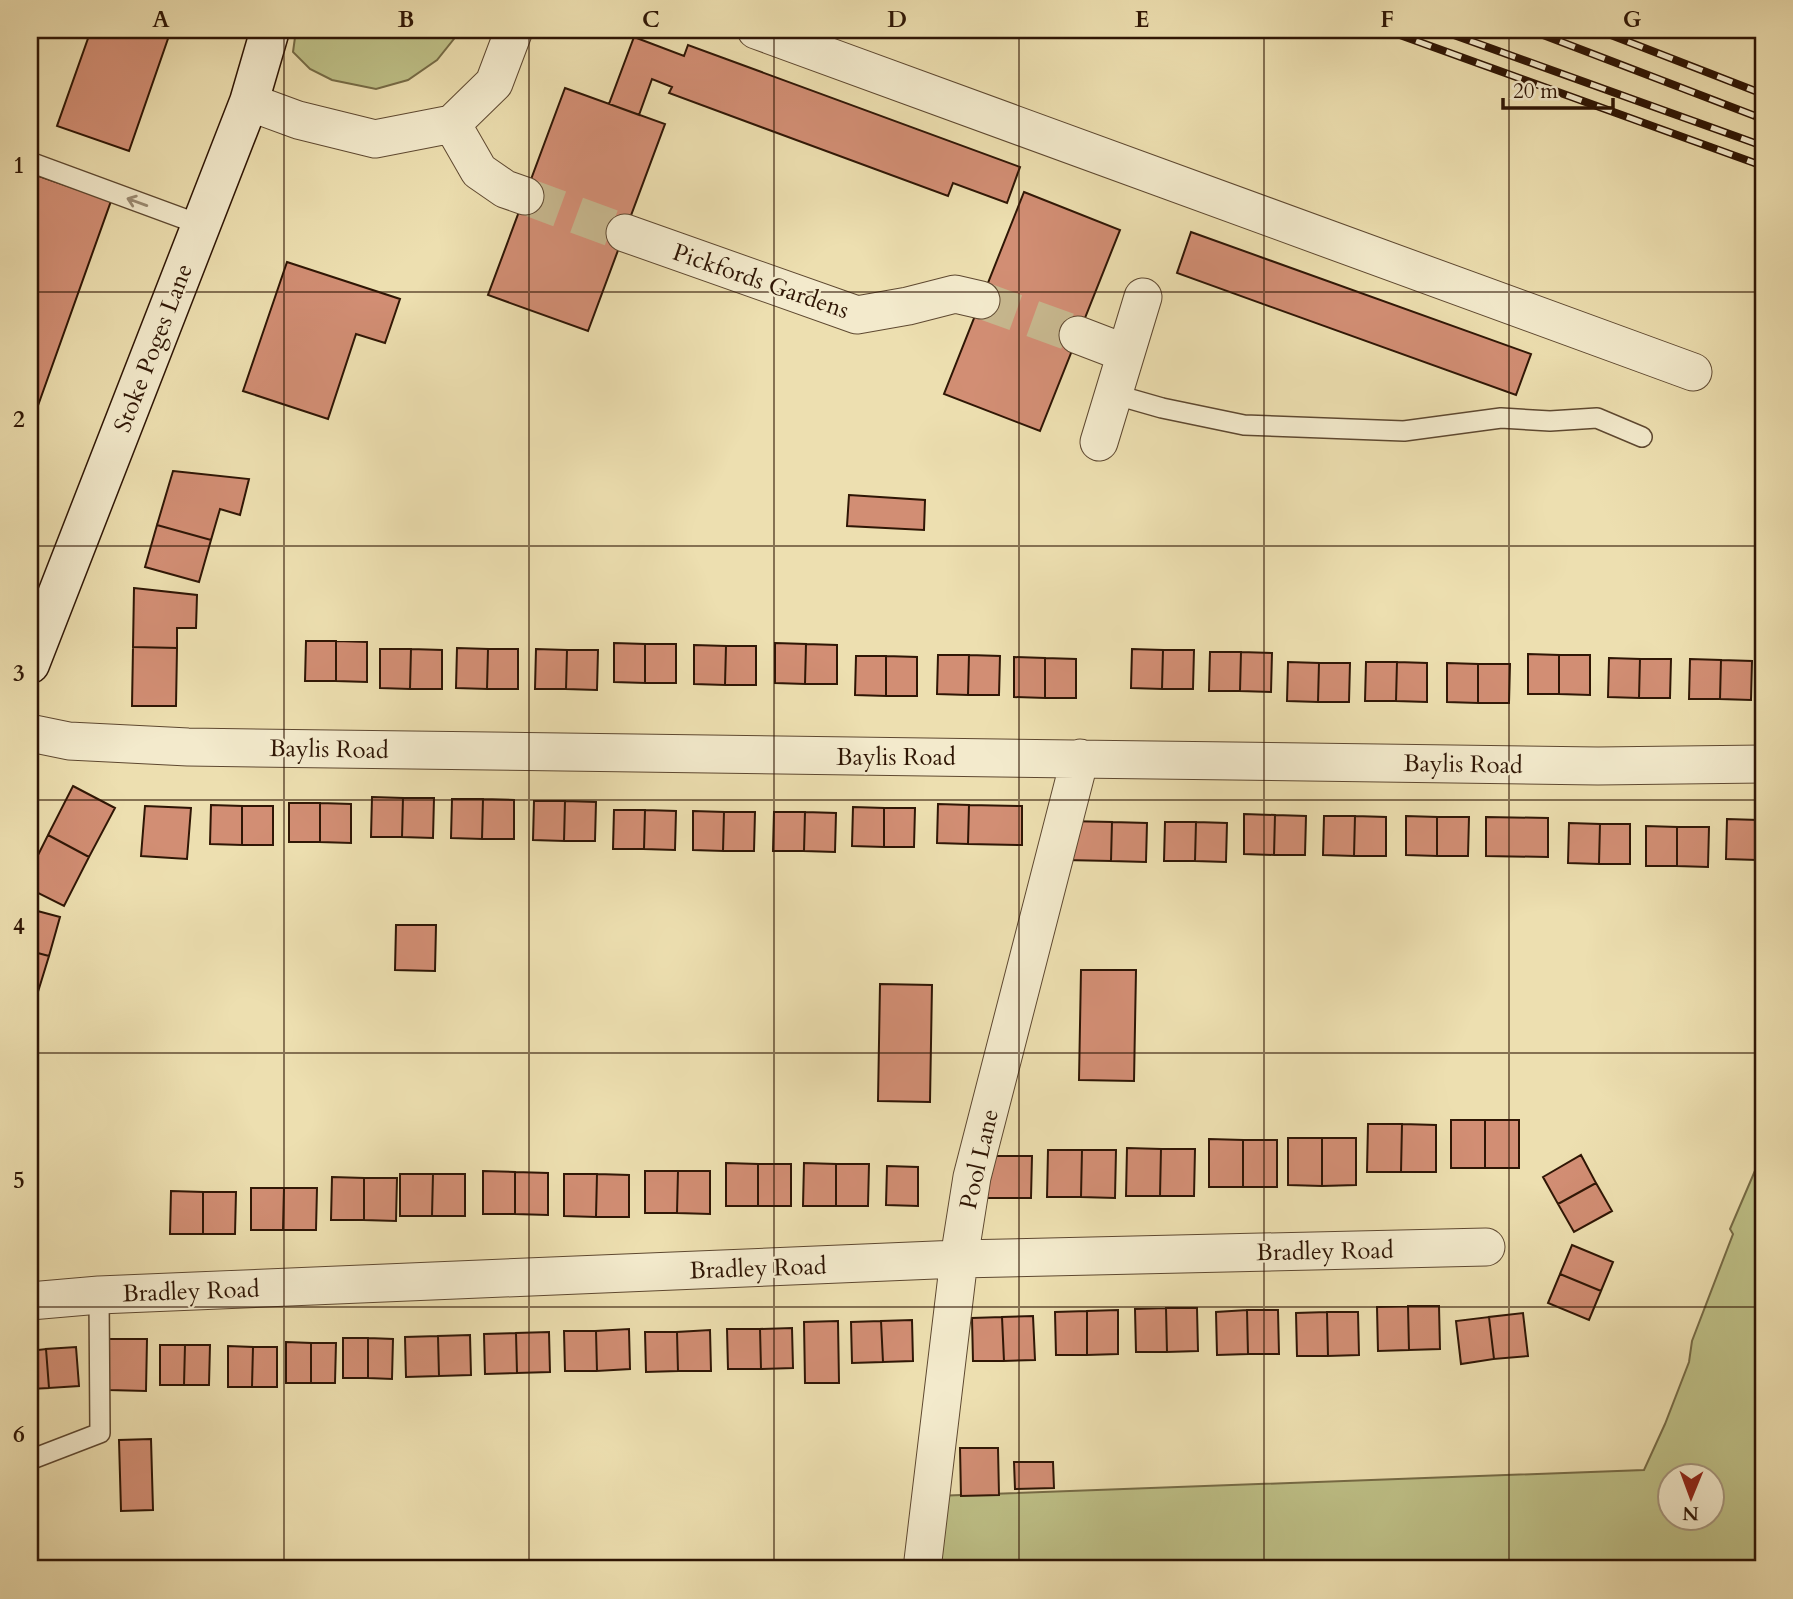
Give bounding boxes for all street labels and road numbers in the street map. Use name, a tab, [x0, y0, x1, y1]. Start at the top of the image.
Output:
street label: Pickfords Gardens	[668, 236, 853, 327]
street label: Stoke Poges Lane	[106, 259, 201, 437]
street label: Baylis Road	[269, 732, 389, 767]
street label: Baylis Road	[836, 741, 956, 774]
street label: Baylis Road	[1403, 747, 1523, 782]
street label: Pool Lane	[952, 1106, 1007, 1213]
street label: Bradley Road	[1256, 1234, 1394, 1269]
street label: Bradley Road	[689, 1250, 827, 1287]
street label: Bradley Road	[122, 1273, 260, 1310]

